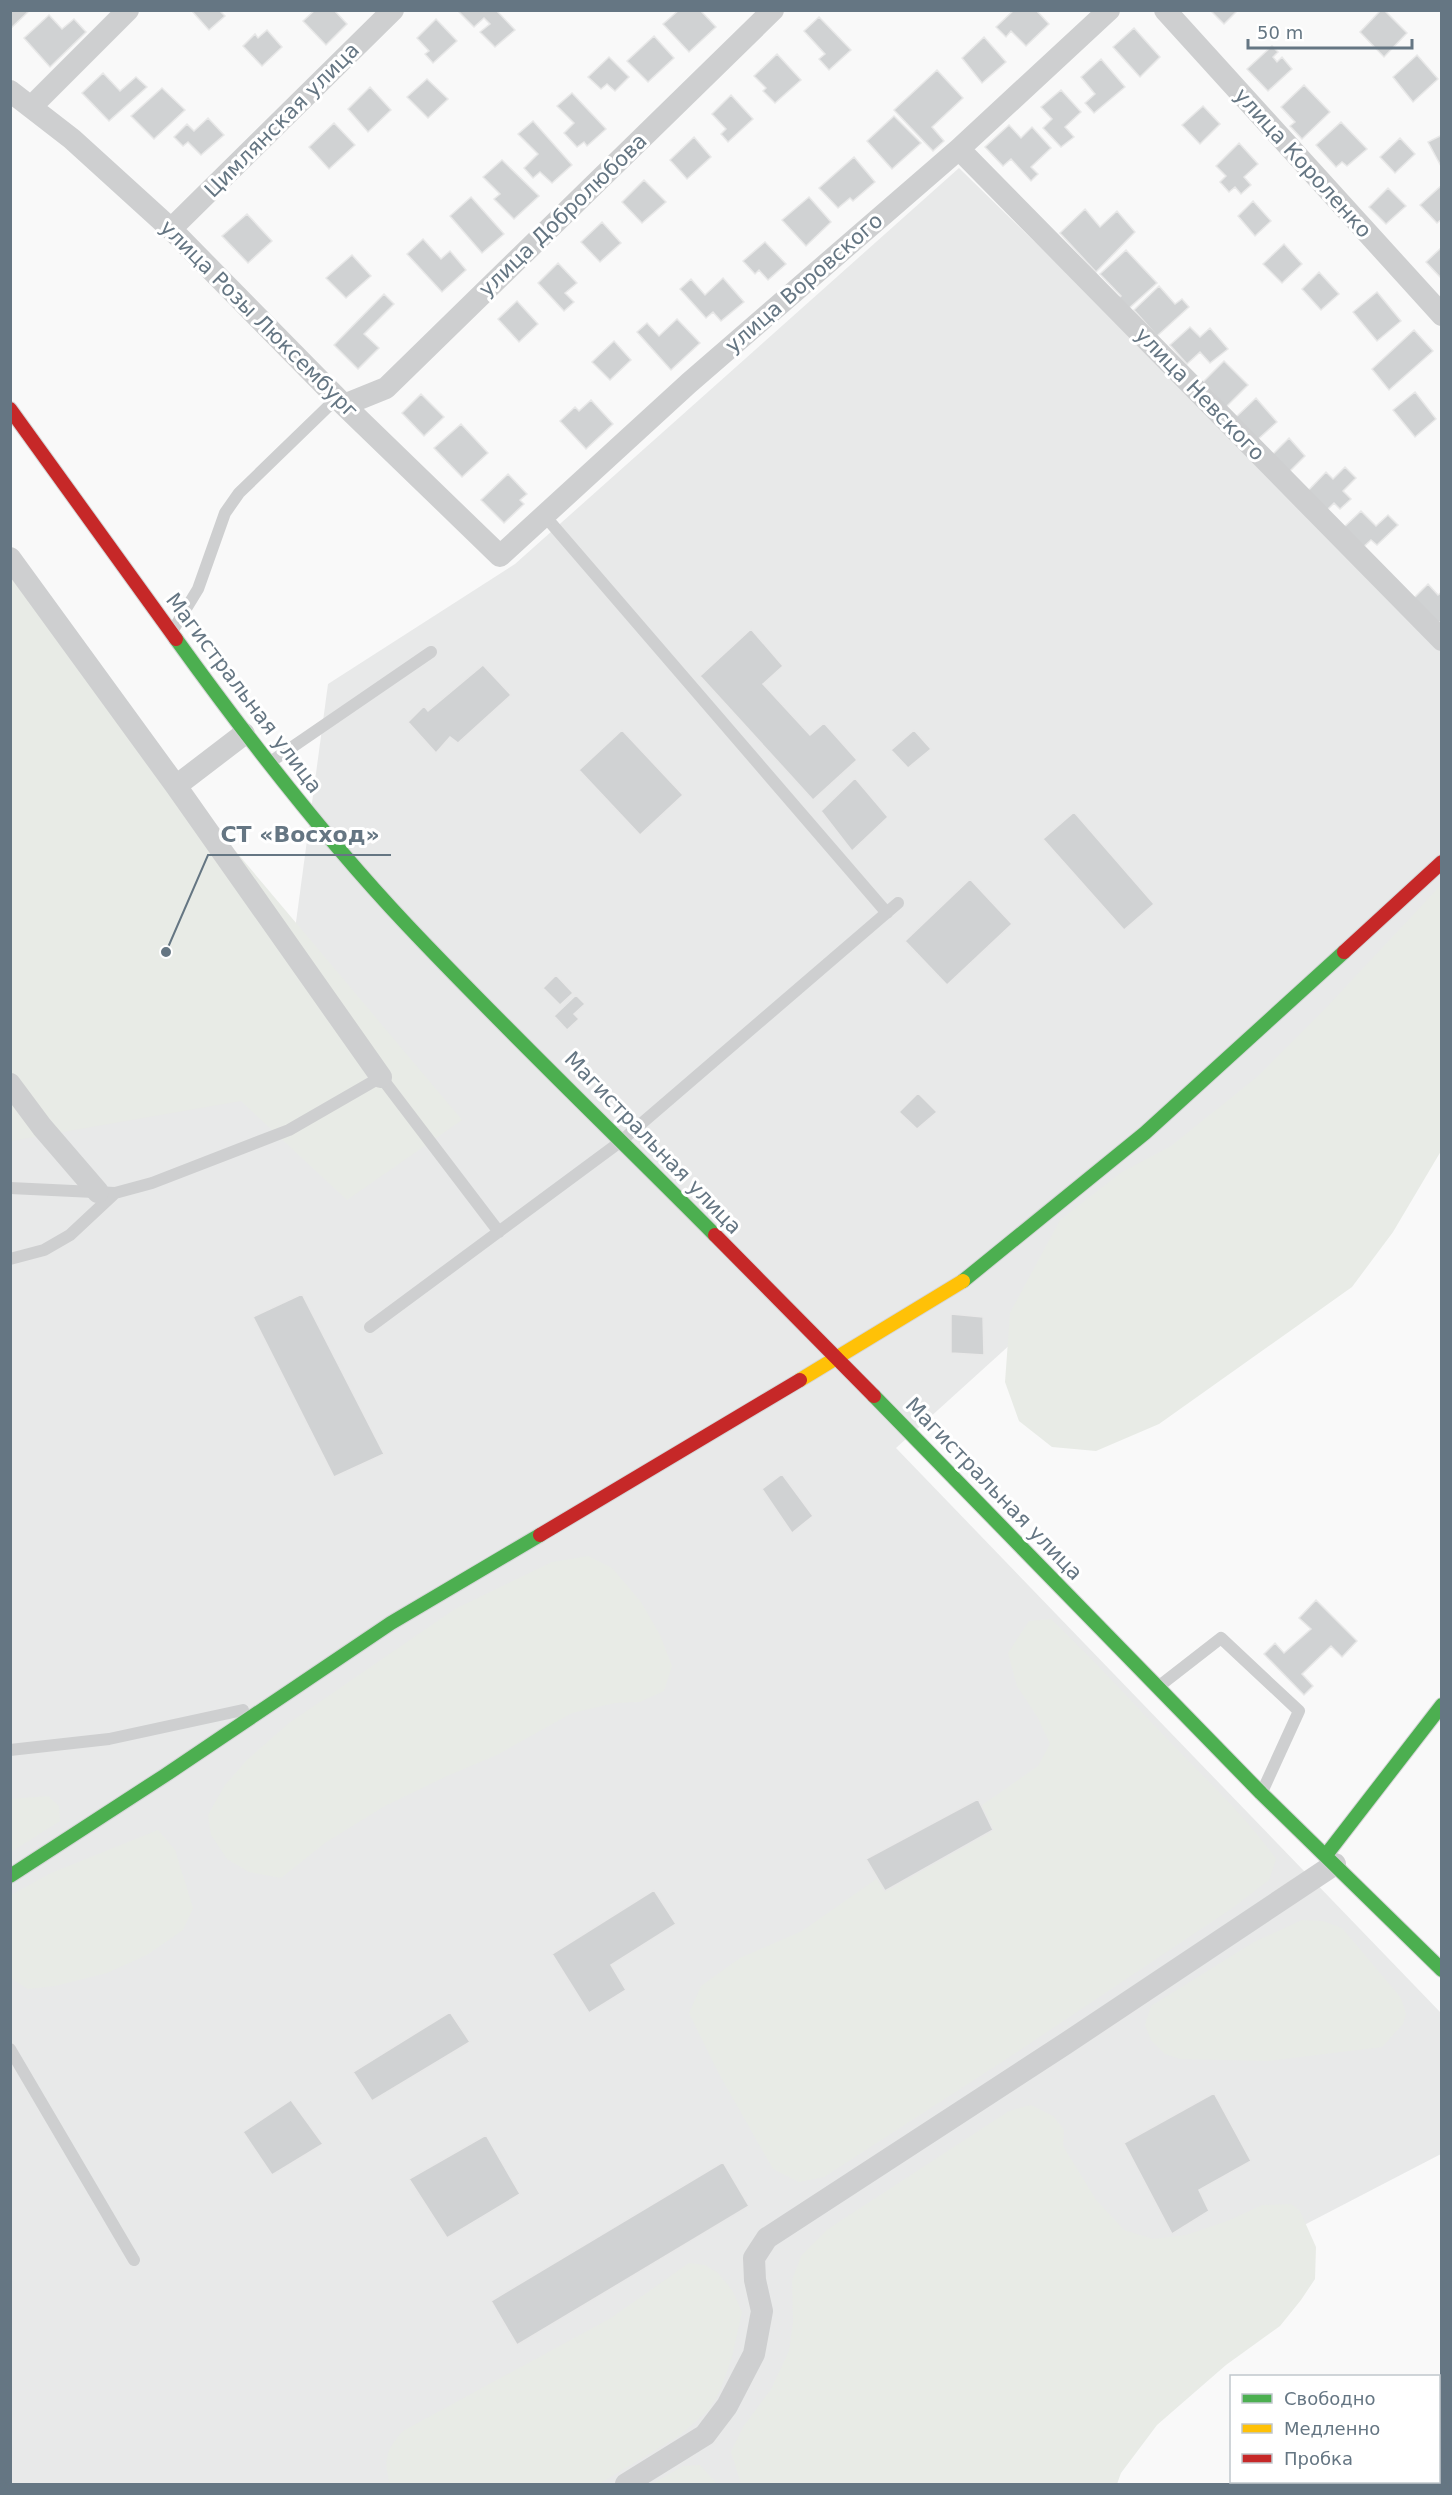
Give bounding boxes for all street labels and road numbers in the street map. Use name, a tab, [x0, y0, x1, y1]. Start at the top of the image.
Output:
street label: Цимлянская улица	[200, 38, 364, 202]
street label: улица Короленко	[1230, 83, 1376, 243]
street label: улица Добролюбова	[474, 129, 652, 301]
street label: улица Воровского	[721, 208, 887, 358]
street label: улица Розы Люксембург	[155, 215, 363, 423]
street label: улица Невского	[1130, 323, 1270, 465]
street label: Магистральная улица	[161, 588, 327, 798]
street label: Магистральная улица	[560, 1047, 746, 1239]
street label: Магистральная улица	[901, 1393, 1087, 1585]

